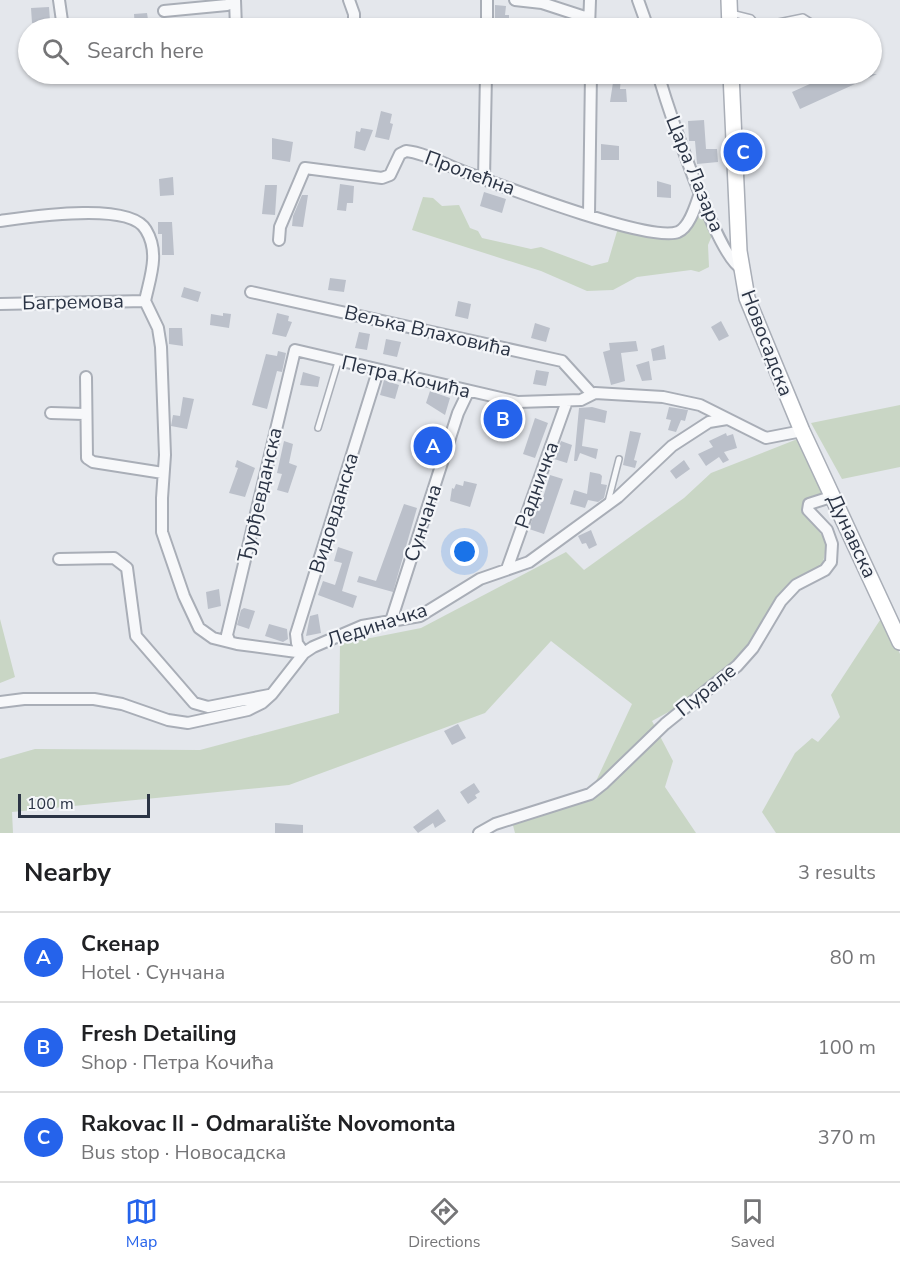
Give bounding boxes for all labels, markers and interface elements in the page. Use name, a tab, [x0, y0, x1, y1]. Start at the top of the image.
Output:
search box	[18, 18, 882, 84]
icon: search	[39, 35, 72, 68]
text: Search here	[87, 36, 204, 66]
street label: Цара Лазара	[659, 112, 731, 236]
pin: C	[724, 130, 762, 174]
street label: Пролећна	[421, 144, 519, 202]
street label: Новосадска	[734, 286, 800, 400]
street label: Багремова	[22, 288, 124, 316]
street label: Вељка Влаховића	[342, 299, 514, 363]
street label: Петра Кочића	[339, 349, 473, 405]
pin: B	[484, 396, 522, 442]
pin: A	[414, 424, 452, 468]
street label: Ђурђевданска	[231, 425, 289, 565]
street label: Радничка	[509, 438, 565, 532]
street label: Видовданска	[303, 449, 365, 577]
street label: Сунчана	[398, 481, 448, 565]
street label: Дунавска	[821, 490, 883, 582]
your location	[450, 537, 479, 566]
street label: Лединачка	[323, 596, 431, 654]
street label: Пурале	[670, 657, 742, 723]
scale bar	[18, 791, 150, 818]
text: 100 m	[27, 793, 74, 815]
text: Nearby	[24, 855, 111, 890]
text: 3 results	[798, 859, 876, 886]
text: Скенар	[81, 929, 160, 959]
text: A	[36, 944, 51, 971]
text: 80 m	[830, 944, 876, 971]
text: Hotel · Сунчана	[81, 959, 225, 986]
text: Fresh Detailing	[81, 1019, 237, 1049]
text: B	[37, 1034, 50, 1061]
text: 100 m	[818, 1034, 876, 1061]
text: Shop · Петра Кочића	[81, 1049, 274, 1076]
text: Rakovac II - Odmaralište Novomonta	[81, 1109, 456, 1139]
text: C	[37, 1124, 50, 1151]
text: 370 m	[818, 1124, 876, 1151]
text: Bus stop · Новосадска	[81, 1139, 286, 1166]
tab: Map	[125, 1195, 158, 1253]
tab: Directions	[408, 1195, 480, 1253]
tab: Saved	[731, 1195, 775, 1253]

